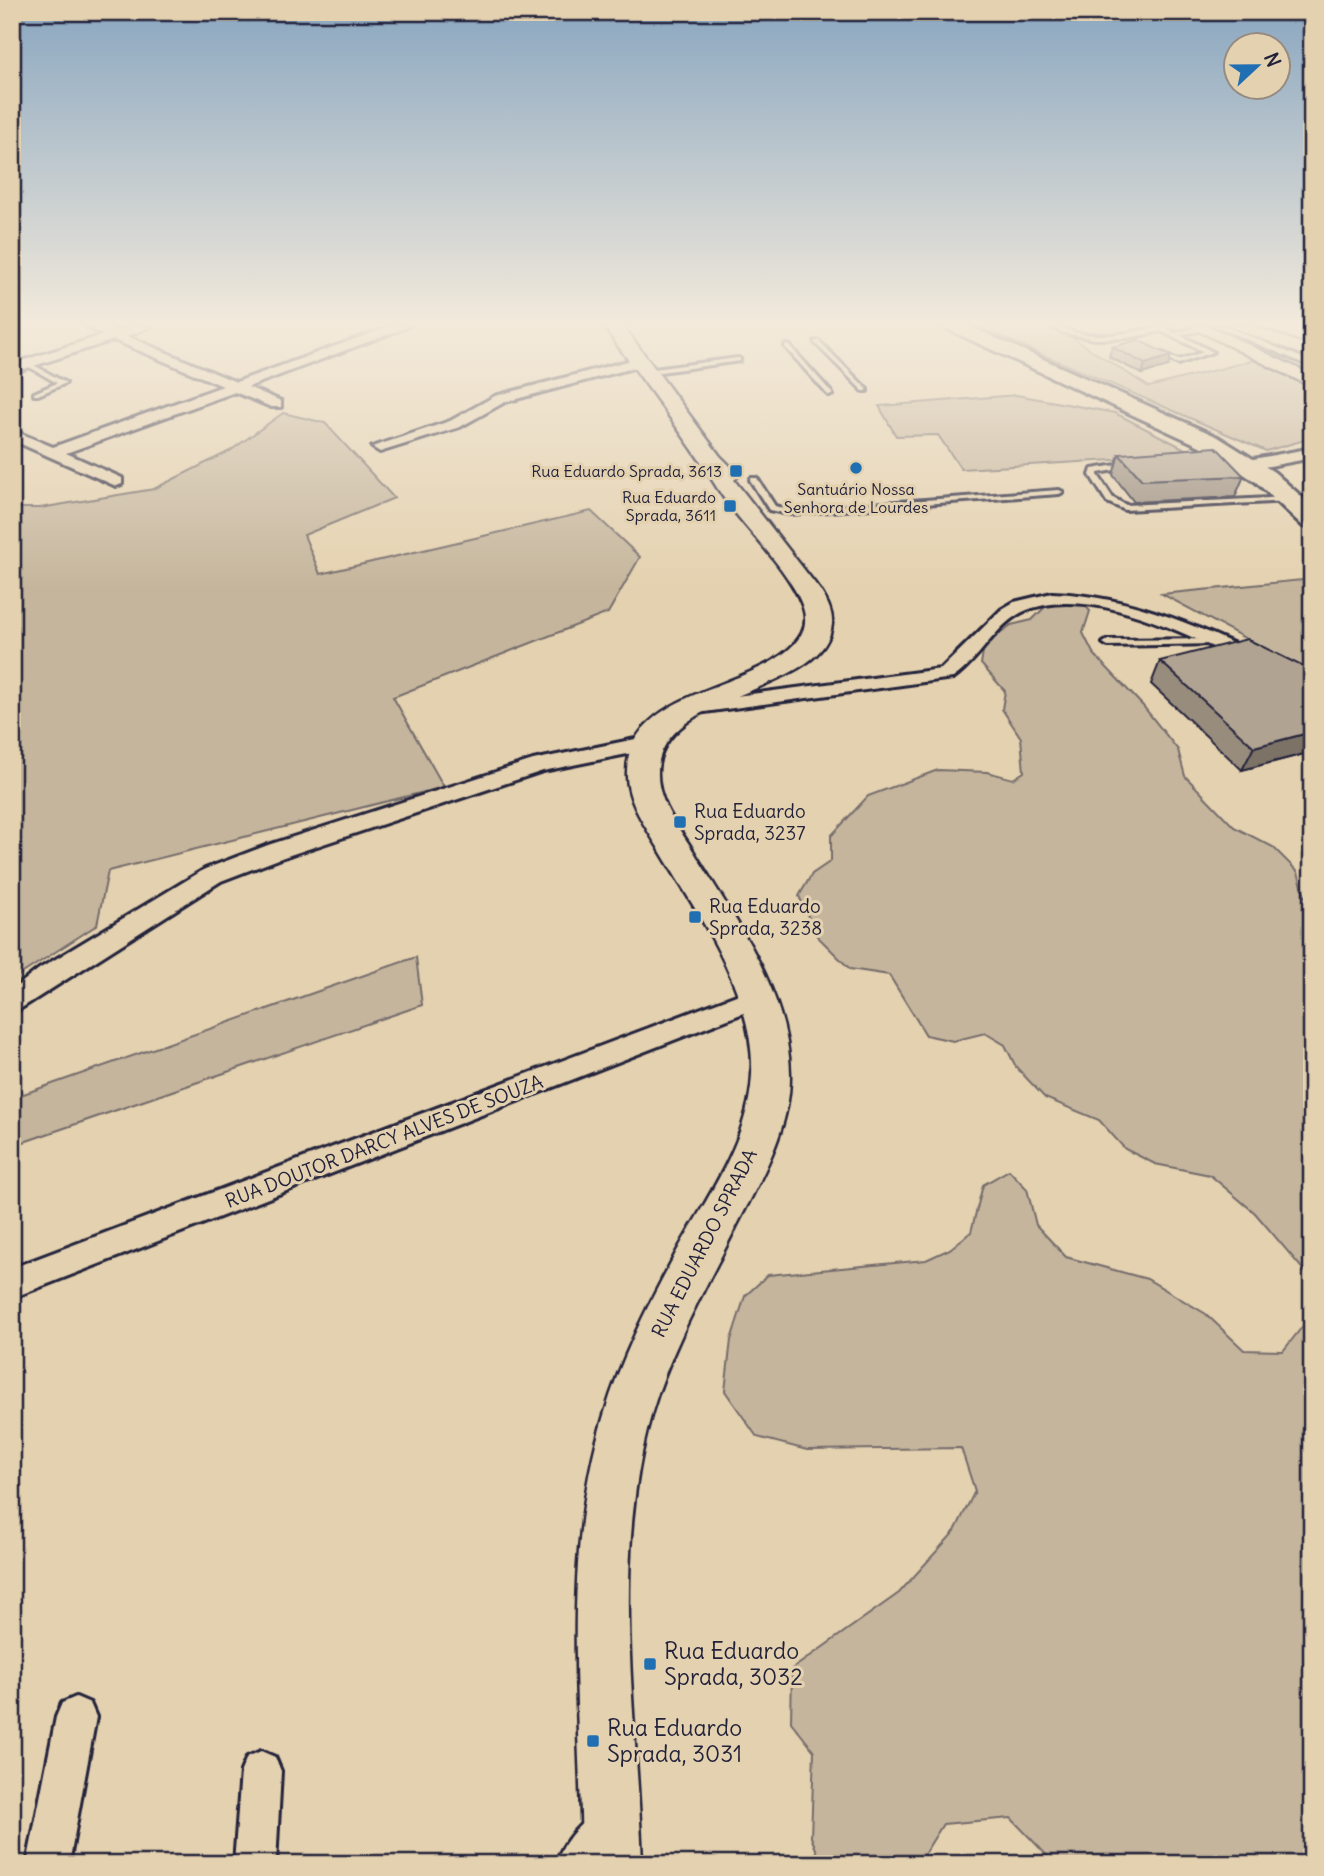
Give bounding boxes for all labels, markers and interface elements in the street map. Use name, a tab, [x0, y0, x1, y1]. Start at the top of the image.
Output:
north arrow	[1222, 32, 1292, 102]
text: N	[1259, 49, 1286, 70]
marker: Santuário Nossa Senhora de Lourdes	[848, 460, 864, 476]
place label: Rua Eduardo Sprada, 3613	[531, 461, 722, 481]
marker: Rua Eduardo Sprada, 3613	[728, 463, 744, 479]
place label: Santuário Nossa Senhora de Lourdes	[784, 479, 928, 517]
place label: Rua Eduardo Sprada, 3611	[622, 487, 716, 525]
marker: Rua Eduardo Sprada, 3611	[722, 498, 738, 514]
place label: Rua Eduardo Sprada, 3237	[694, 799, 806, 845]
marker: Rua Eduardo Sprada, 3237	[672, 814, 688, 830]
place label: Rua Eduardo Sprada, 3238	[709, 894, 822, 940]
marker: Rua Eduardo Sprada, 3238	[687, 909, 703, 925]
street label: RUA DOUTOR DARCY ALVES DE SOUZA	[222, 1069, 546, 1213]
street label: RUA EDUARDO SPRADA	[646, 1145, 762, 1341]
place label: Rua Eduardo Sprada, 3032	[664, 1636, 803, 1691]
marker: Rua Eduardo Sprada, 3032	[642, 1656, 658, 1672]
place label: Rua Eduardo Sprada, 3031	[607, 1713, 742, 1768]
marker: Rua Eduardo Sprada, 3031	[585, 1733, 601, 1749]

